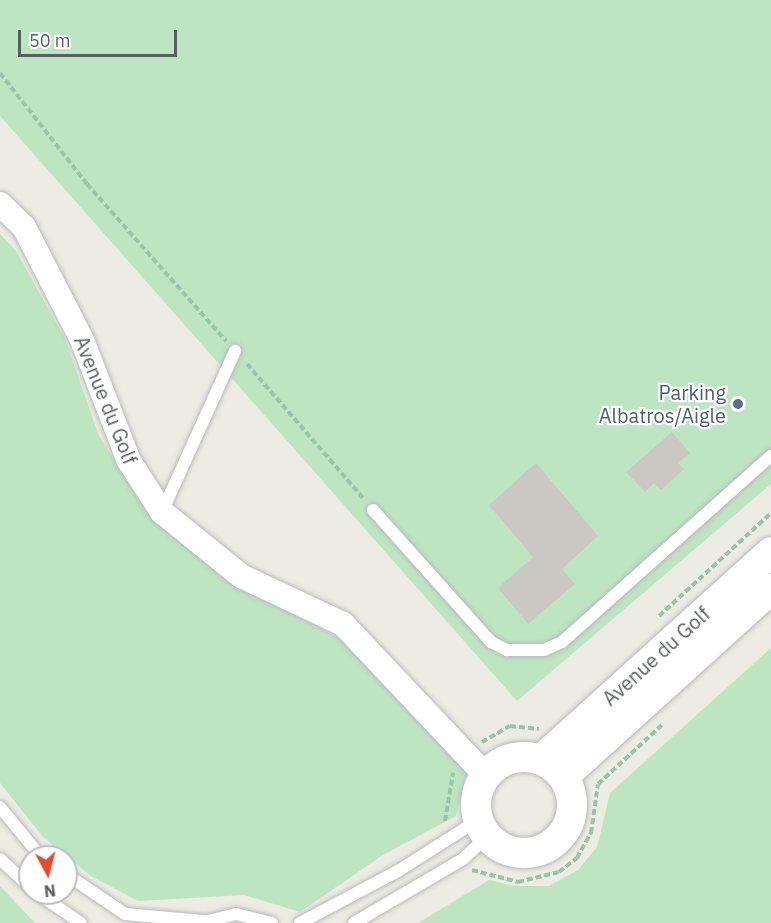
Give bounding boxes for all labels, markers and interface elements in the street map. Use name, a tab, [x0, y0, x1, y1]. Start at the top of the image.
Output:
scale bar	[21, 18, 180, 56]
text: 50 m	[29, 29, 71, 52]
street label: Avenue du Golf	[69, 332, 143, 468]
place label: Parking Albatros/Aigle	[599, 380, 726, 427]
marker: Parking Albatros/Aigle	[731, 397, 745, 411]
street label: Avenue du Golf	[597, 602, 715, 710]
north arrow	[18, 845, 78, 905]
text: N	[43, 880, 57, 902]

